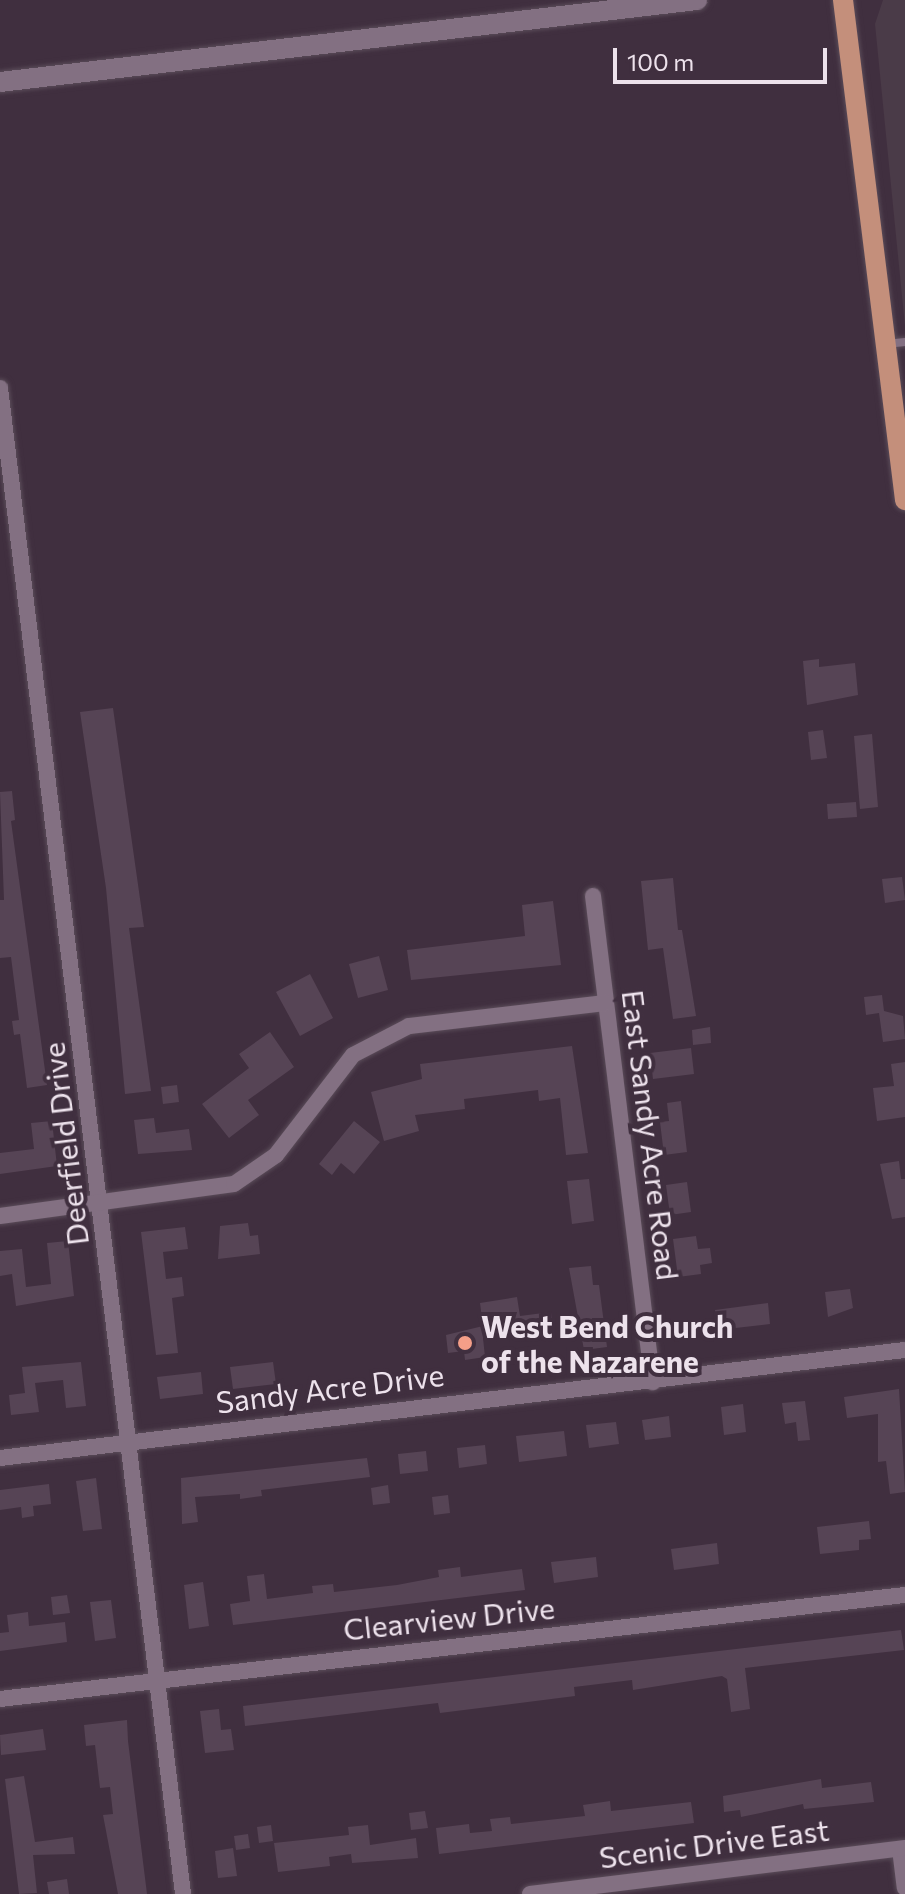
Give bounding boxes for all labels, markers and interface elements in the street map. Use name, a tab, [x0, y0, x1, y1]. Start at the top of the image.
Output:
scale bar	[617, 32, 831, 82]
text: 100 m	[627, 47, 694, 76]
street label: East Sandy Acre Road	[615, 988, 687, 1282]
street label: Deerfield Drive	[35, 1040, 95, 1248]
place label: West Bend Church of the Nazarene	[481, 1308, 733, 1378]
marker: West Bend Church of the Nazarene	[456, 1334, 474, 1352]
street label: Sandy Acre Drive	[214, 1356, 446, 1420]
street label: Clearview Drive	[341, 1589, 557, 1647]
street label: Scenic Drive East	[597, 1811, 831, 1875]

